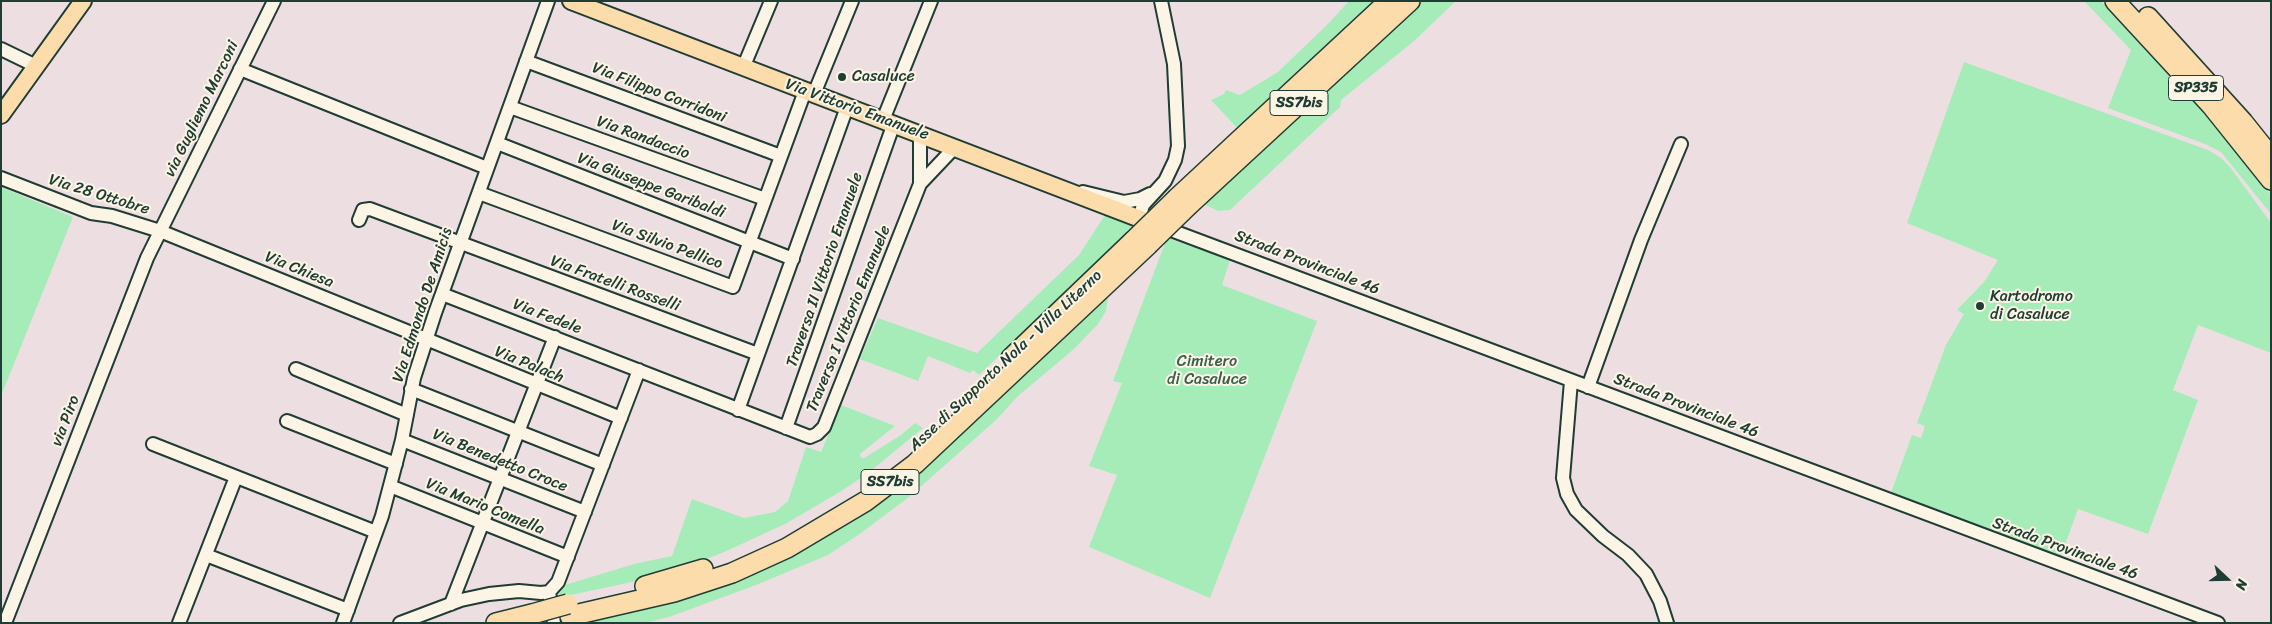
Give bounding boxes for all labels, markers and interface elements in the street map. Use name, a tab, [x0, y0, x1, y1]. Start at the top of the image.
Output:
street label: via Gugliemo Marconi	[161, 38, 243, 180]
street label: Via Filippo Corridoni	[589, 59, 729, 127]
place label: Casaluce	[852, 67, 915, 87]
marker: Casaluce	[836, 71, 848, 83]
street label: Via Vittorio Emanuele	[783, 75, 931, 145]
road number: SP335	[2168, 76, 2224, 100]
road number: SS7bis	[1270, 90, 1328, 116]
street label: Via Randaccio	[594, 112, 692, 164]
street label: Via Giuseppe Garibaldi	[575, 149, 727, 223]
street label: Traversa II Vittorio Emanuele	[783, 170, 867, 370]
street label: Via 28 Ottobre	[46, 171, 152, 219]
street label: Via Silvio Pellico	[609, 216, 725, 274]
street label: Traversa I Vittorio Emanuele	[803, 223, 895, 415]
street label: Via Edmondo De Amicis	[389, 225, 457, 385]
street label: Strada Provinciale 46	[1232, 227, 1382, 299]
street label: Via Chiesa	[262, 248, 336, 292]
street label: Via Fratelli Rosselli	[548, 252, 682, 316]
street label: Asse di Supporto Nola - Villa Literno	[906, 266, 1106, 456]
place label: Kartodromo di Casaluce	[1990, 287, 2073, 325]
street label: Via Fedele	[510, 295, 584, 339]
marker: Kartodromo di Casaluce	[1974, 300, 1986, 312]
street label: Via Palach	[492, 342, 566, 388]
park label: Cimitero di Casaluce	[1167, 352, 1247, 390]
street label: Strada Provinciale 46	[1611, 370, 1761, 442]
street label: via Piro	[48, 393, 84, 449]
street label: Via Benedetto Croce	[430, 425, 570, 497]
road number: SS7bis	[861, 470, 919, 494]
street label: Via Mario Comella	[423, 474, 547, 540]
street label: Strada Provinciale 46	[1990, 514, 2140, 584]
north arrow	[2202, 554, 2252, 604]
text: N	[2228, 576, 2255, 594]

